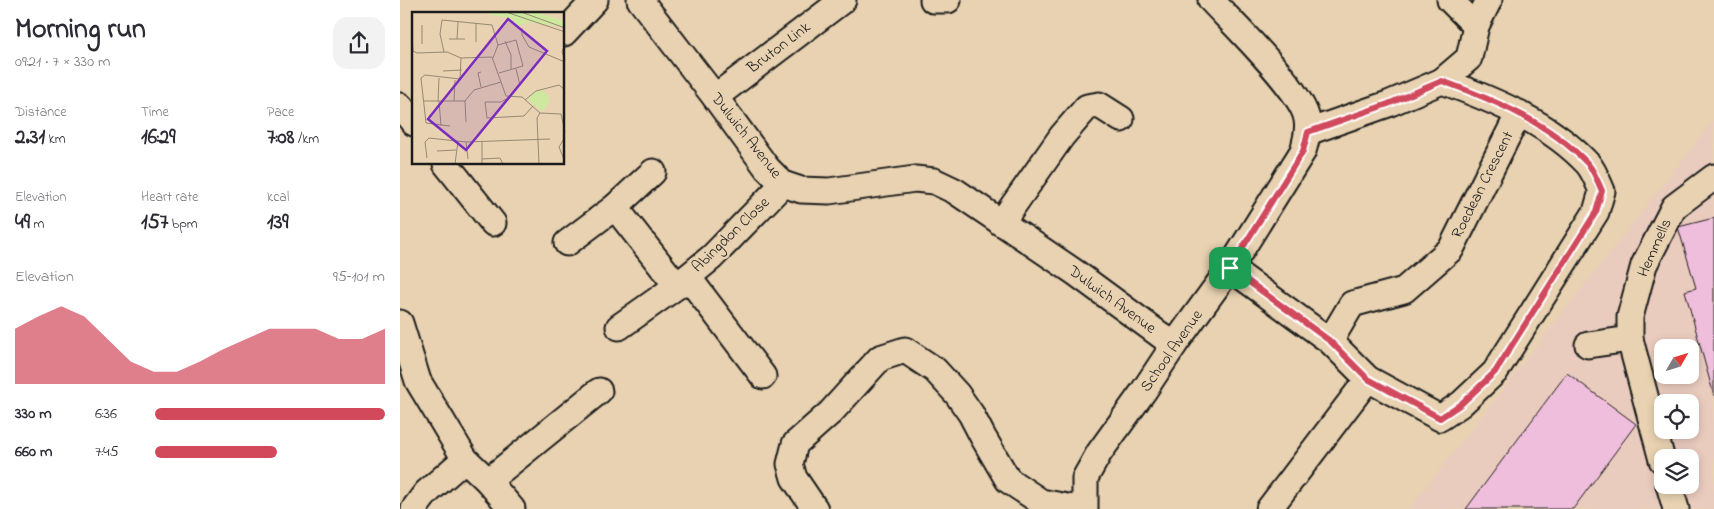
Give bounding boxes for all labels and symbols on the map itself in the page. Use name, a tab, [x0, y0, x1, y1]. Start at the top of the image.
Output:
inset map	[412, 12, 565, 165]
street label: Bruton Link	[741, 16, 817, 80]
street label: Dulwich Avenue	[704, 87, 788, 185]
street label: Roedean Crescent	[1446, 127, 1521, 243]
street label: Abingdon Close	[686, 191, 776, 279]
street label: Hemmells	[1631, 215, 1679, 281]
pin	[1209, 247, 1251, 289]
street label: Dulwich Avenue	[1062, 259, 1162, 341]
street label: School Avenue	[1135, 304, 1210, 397]
north arrow	[1654, 339, 1699, 384]

